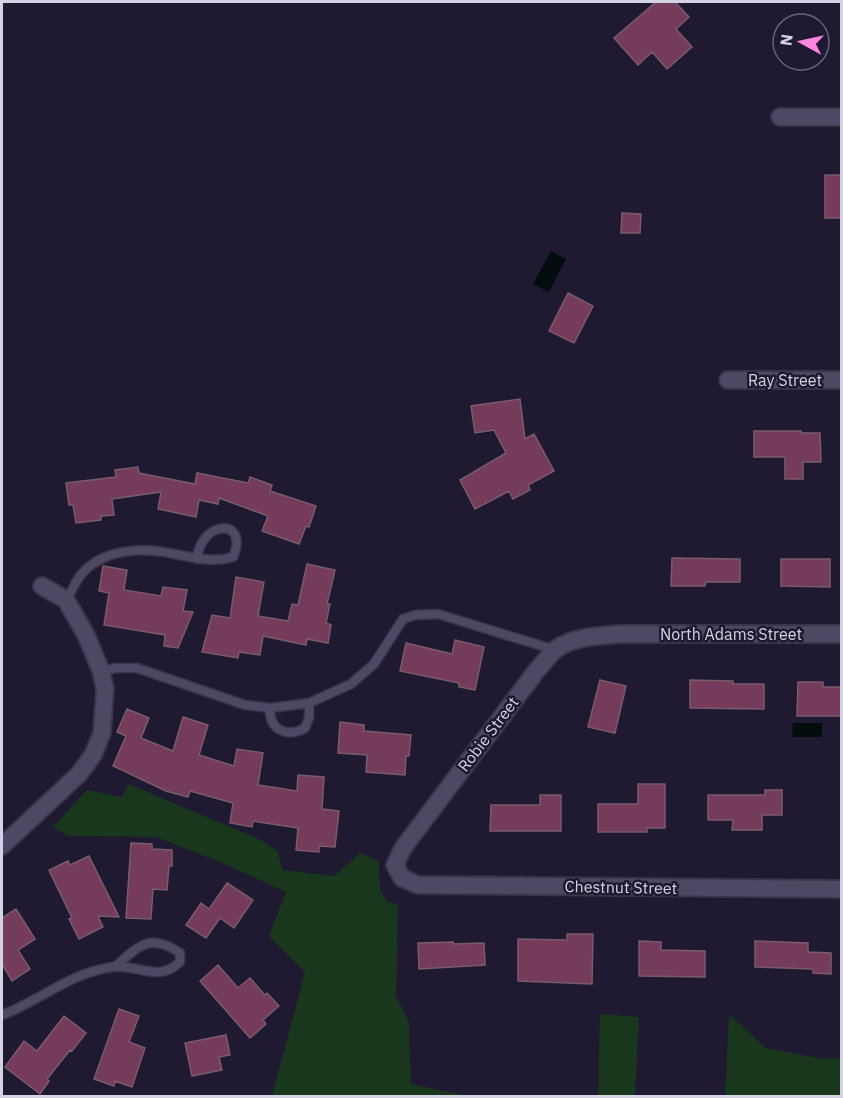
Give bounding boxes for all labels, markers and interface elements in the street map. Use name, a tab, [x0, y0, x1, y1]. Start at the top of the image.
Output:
north arrow	[771, 12, 831, 72]
text: N	[775, 33, 797, 47]
street label: Ray Street	[748, 370, 822, 390]
street label: North Adams Street	[660, 624, 802, 644]
street label: Robie Street	[453, 693, 523, 775]
street label: Chestnut Street	[565, 876, 677, 898]

